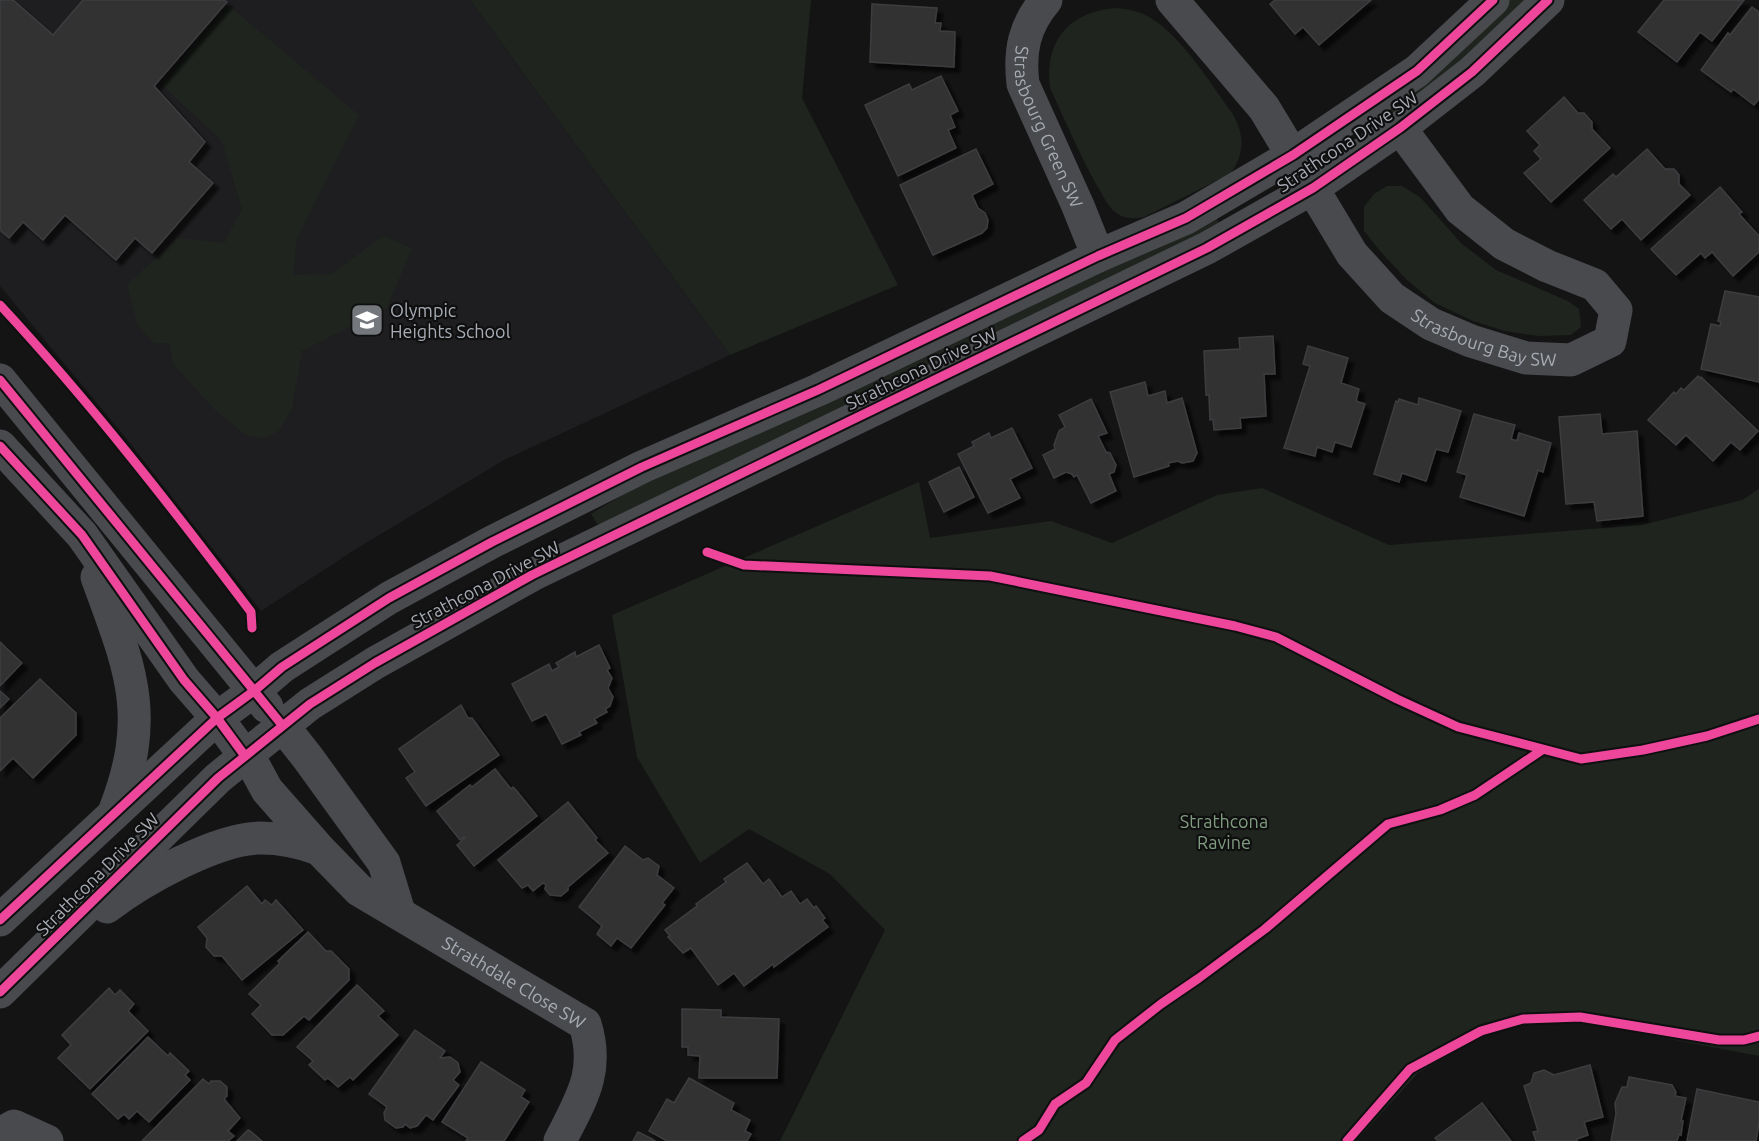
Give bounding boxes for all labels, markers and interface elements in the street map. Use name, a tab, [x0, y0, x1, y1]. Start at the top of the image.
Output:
street label: Strasbourg Green SW	[1012, 45, 1087, 211]
street label: Strathcona Drive SW	[1273, 86, 1421, 195]
place label: Olympic Heights School	[390, 300, 511, 341]
school or university icon: Olympic Heights School	[349, 302, 385, 338]
street label: Strasbourg Bay SW	[1408, 304, 1557, 369]
street label: Strathcona Drive SW	[842, 323, 1000, 413]
street label: Strathcona Drive SW	[407, 536, 563, 632]
street label: Strathcona Drive SW	[32, 808, 163, 939]
park label: Strathcona Ravine	[1180, 811, 1268, 852]
street label: Strathdale Close SW	[439, 932, 590, 1032]

